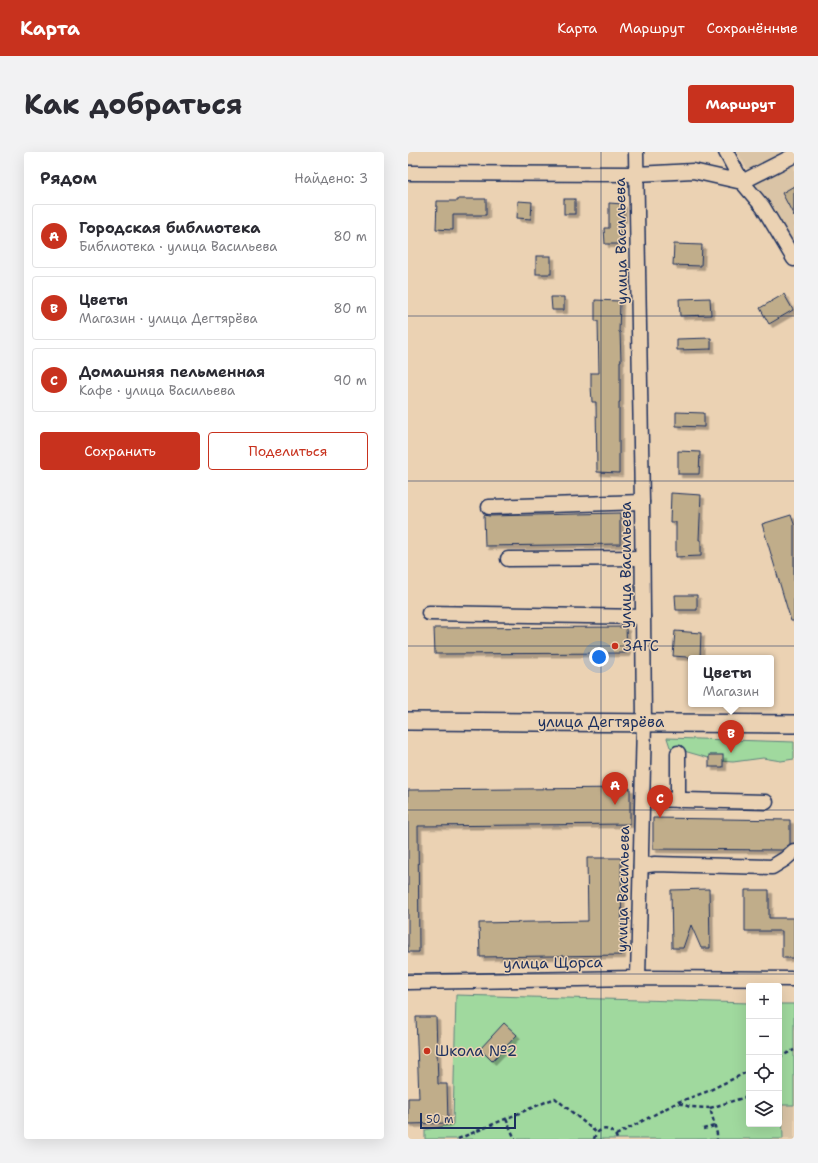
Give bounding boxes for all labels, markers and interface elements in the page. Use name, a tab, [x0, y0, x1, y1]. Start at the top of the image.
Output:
text: Карта	[20, 16, 80, 41]
text: Карта	[557, 19, 597, 37]
text: Маршрут	[619, 19, 685, 37]
text: Сохранённые	[707, 19, 798, 37]
text: Как добраться	[24, 85, 243, 123]
button: Маршрут	[688, 85, 794, 123]
text: Рядом	[40, 167, 97, 189]
text: Найдено: 3	[294, 170, 368, 187]
street label: улица Васильева	[610, 177, 632, 305]
text: Городская библиотека	[79, 218, 261, 238]
text: A	[49, 228, 59, 245]
text: 80 m	[333, 228, 367, 245]
text: Библиотека · улица Васильева	[79, 238, 277, 255]
text: Цветы	[79, 290, 128, 310]
text: B	[50, 300, 58, 317]
text: 80 m	[333, 300, 367, 317]
text: Магазин · улица Дегтярёва	[79, 310, 258, 327]
text: Домашняя пельменная	[79, 362, 265, 382]
text: C	[50, 372, 58, 389]
text: 90 m	[333, 372, 367, 389]
text: Кафе · улица Васильева	[79, 382, 235, 399]
button: Сохранить	[40, 432, 200, 470]
button: Поделиться	[208, 432, 368, 470]
street label: улица Васильева	[616, 501, 636, 629]
place label: ЗАГС	[623, 636, 659, 656]
marker: ЗАГС	[610, 641, 620, 651]
your location	[589, 647, 609, 667]
popup	[688, 655, 774, 707]
text: Цветы	[703, 663, 752, 683]
text: Магазин	[703, 683, 759, 700]
street label: улица Дегтярёва	[538, 712, 665, 732]
pin: B	[718, 720, 744, 753]
pin: A	[602, 772, 628, 805]
pin: C	[647, 785, 673, 818]
street label: улица Васильева	[612, 825, 634, 953]
street label: улица Щорса	[503, 952, 604, 974]
map controls	[746, 983, 782, 1127]
button: +	[746, 983, 782, 1019]
button: −	[746, 1019, 782, 1055]
place label: Школа №2	[435, 1041, 517, 1061]
marker: Школа №2	[422, 1046, 432, 1056]
button: locate	[746, 1055, 782, 1091]
button: layers	[746, 1091, 782, 1127]
scale bar	[420, 1111, 516, 1130]
text: 50 m	[426, 1112, 454, 1127]

